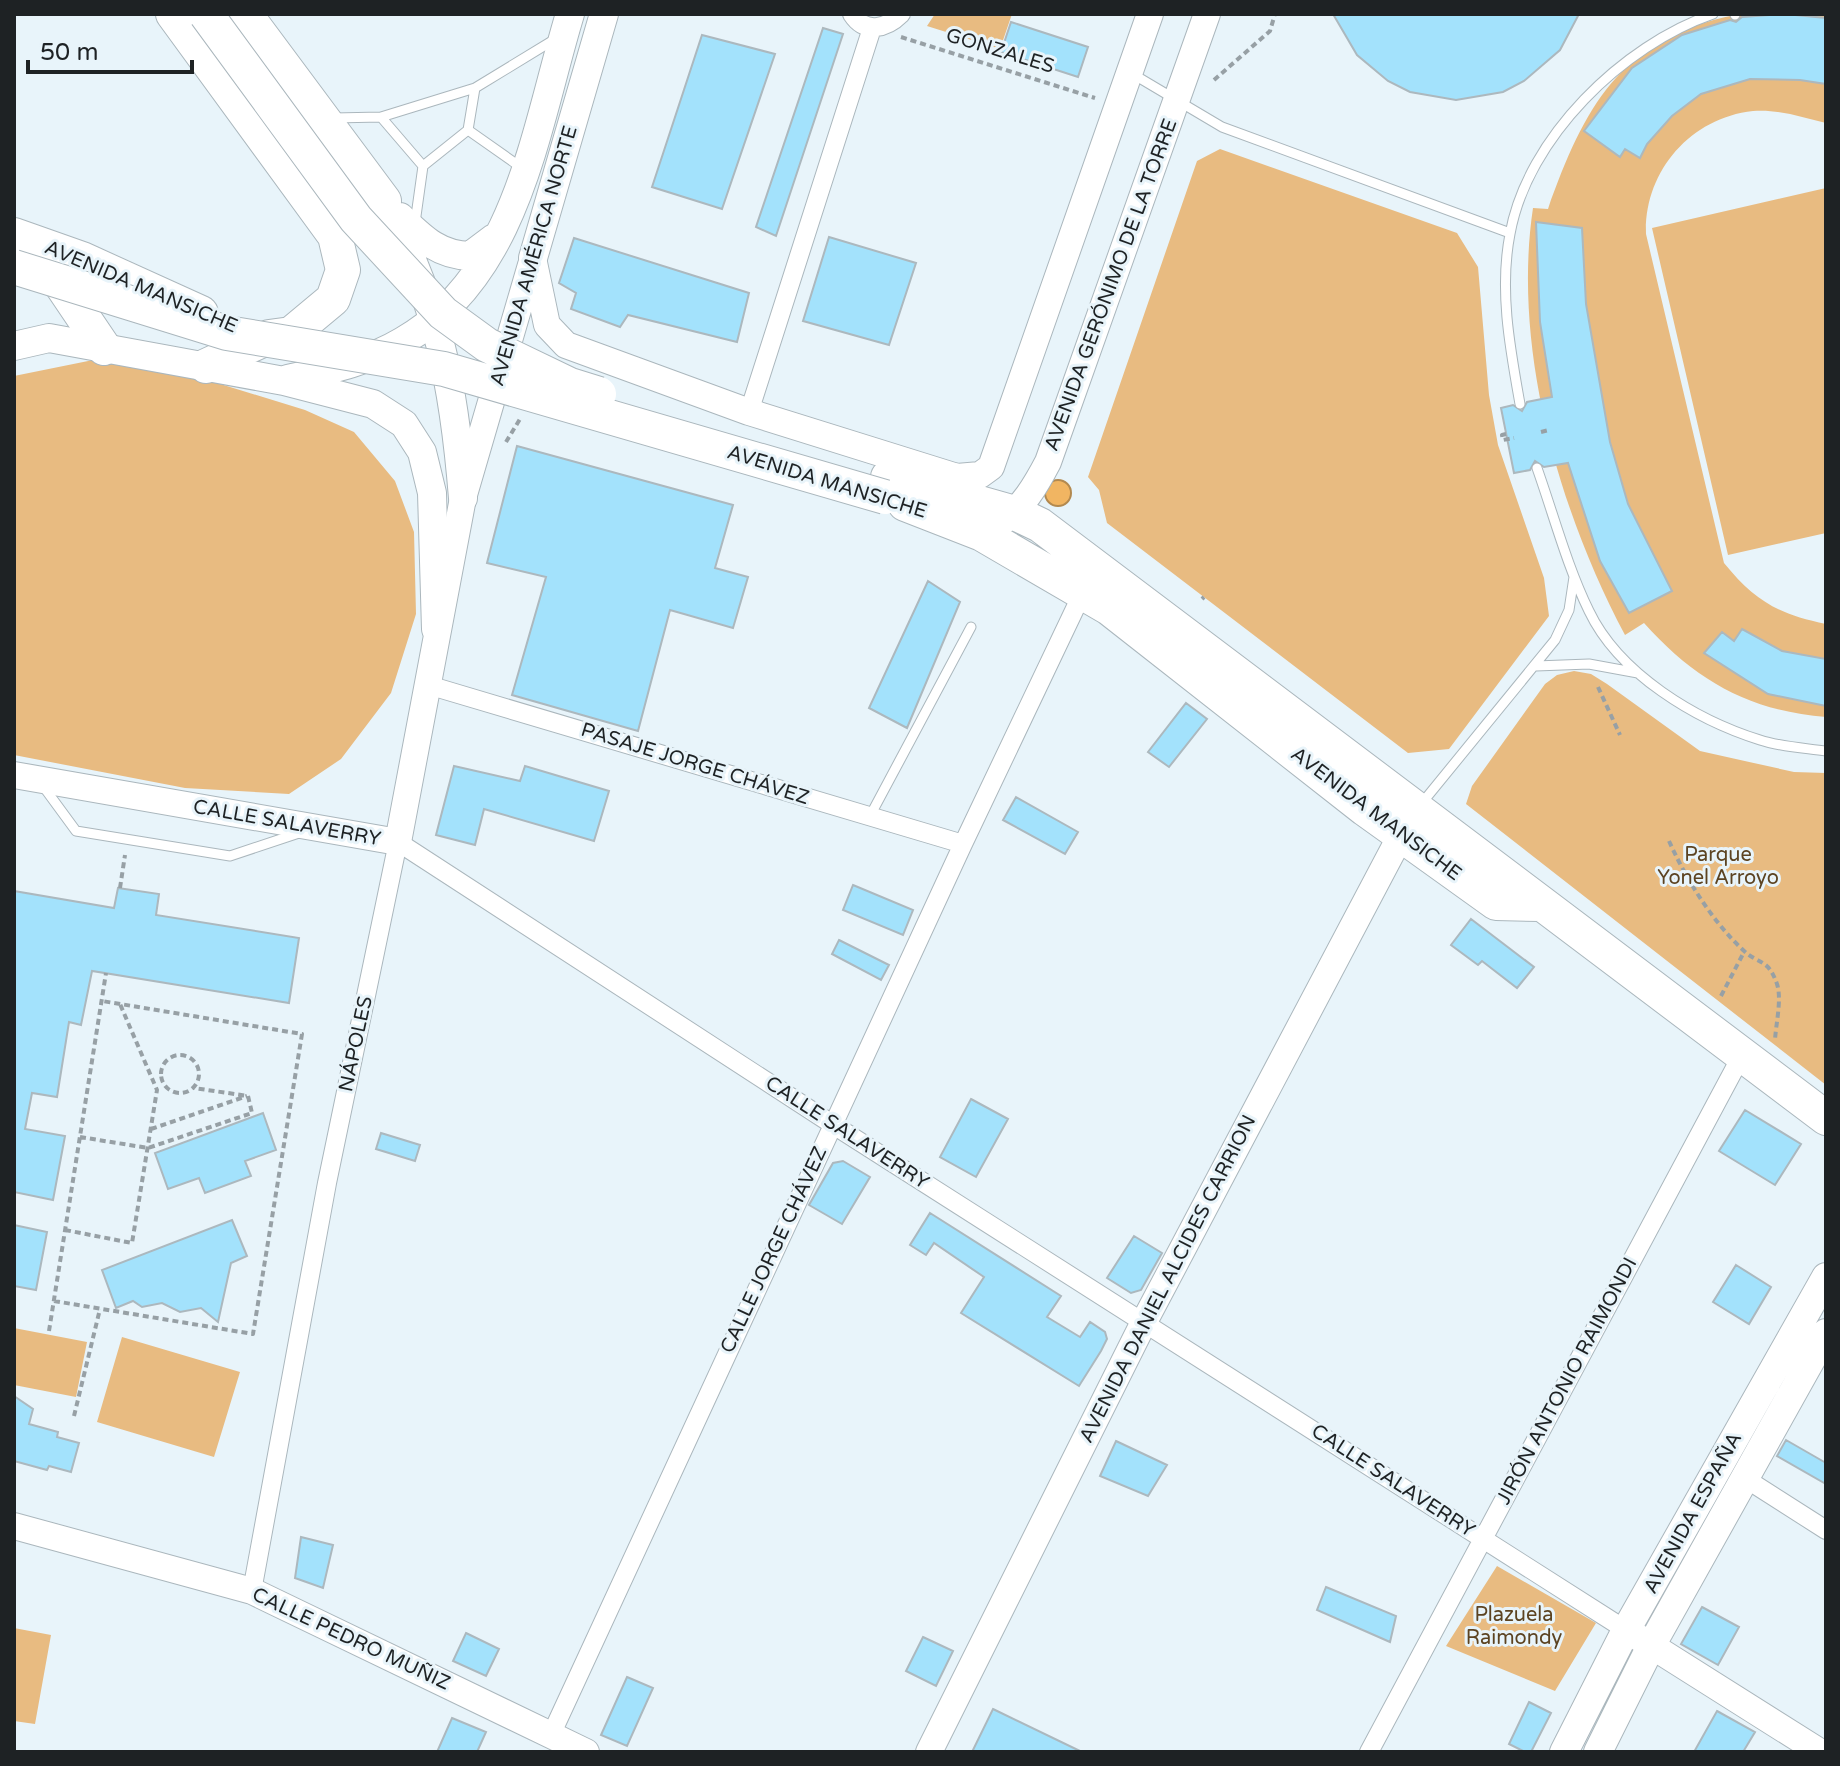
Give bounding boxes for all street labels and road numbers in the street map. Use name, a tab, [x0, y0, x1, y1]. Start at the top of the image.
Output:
street label: GONZALES	[943, 23, 1057, 79]
street label: AVENIDA GERÓNIMO DE LA TORRE	[1039, 115, 1182, 454]
street label: AVENIDA AMÉRICA NORTE	[484, 123, 583, 389]
street label: AVENIDA MANSICHE	[41, 235, 241, 339]
street label: AVENIDA MANSICHE	[724, 440, 930, 524]
street label: PASAJE JORGE CHÁVEZ	[578, 717, 812, 810]
street label: AVENIDA MANSICHE	[1286, 742, 1466, 886]
street label: CALLE SALAVERRY	[191, 795, 383, 851]
street label: NÁPOLES	[333, 994, 378, 1094]
street label: CALLE SALAVERRY	[761, 1071, 933, 1195]
street label: AVENIDA DANIEL ALCIDES CARRION	[1074, 1111, 1262, 1447]
street label: CALLE JORGE CHÁVEZ	[715, 1142, 832, 1357]
street label: JIRÓN ANTONIO RAIMONDI	[1491, 1253, 1642, 1509]
street label: CALLE SALAVERRY	[1307, 1419, 1479, 1543]
street label: AVENIDA ESPAÑA	[1638, 1428, 1747, 1598]
street label: CALLE PEDRO MUÑIZ	[248, 1582, 454, 1695]

